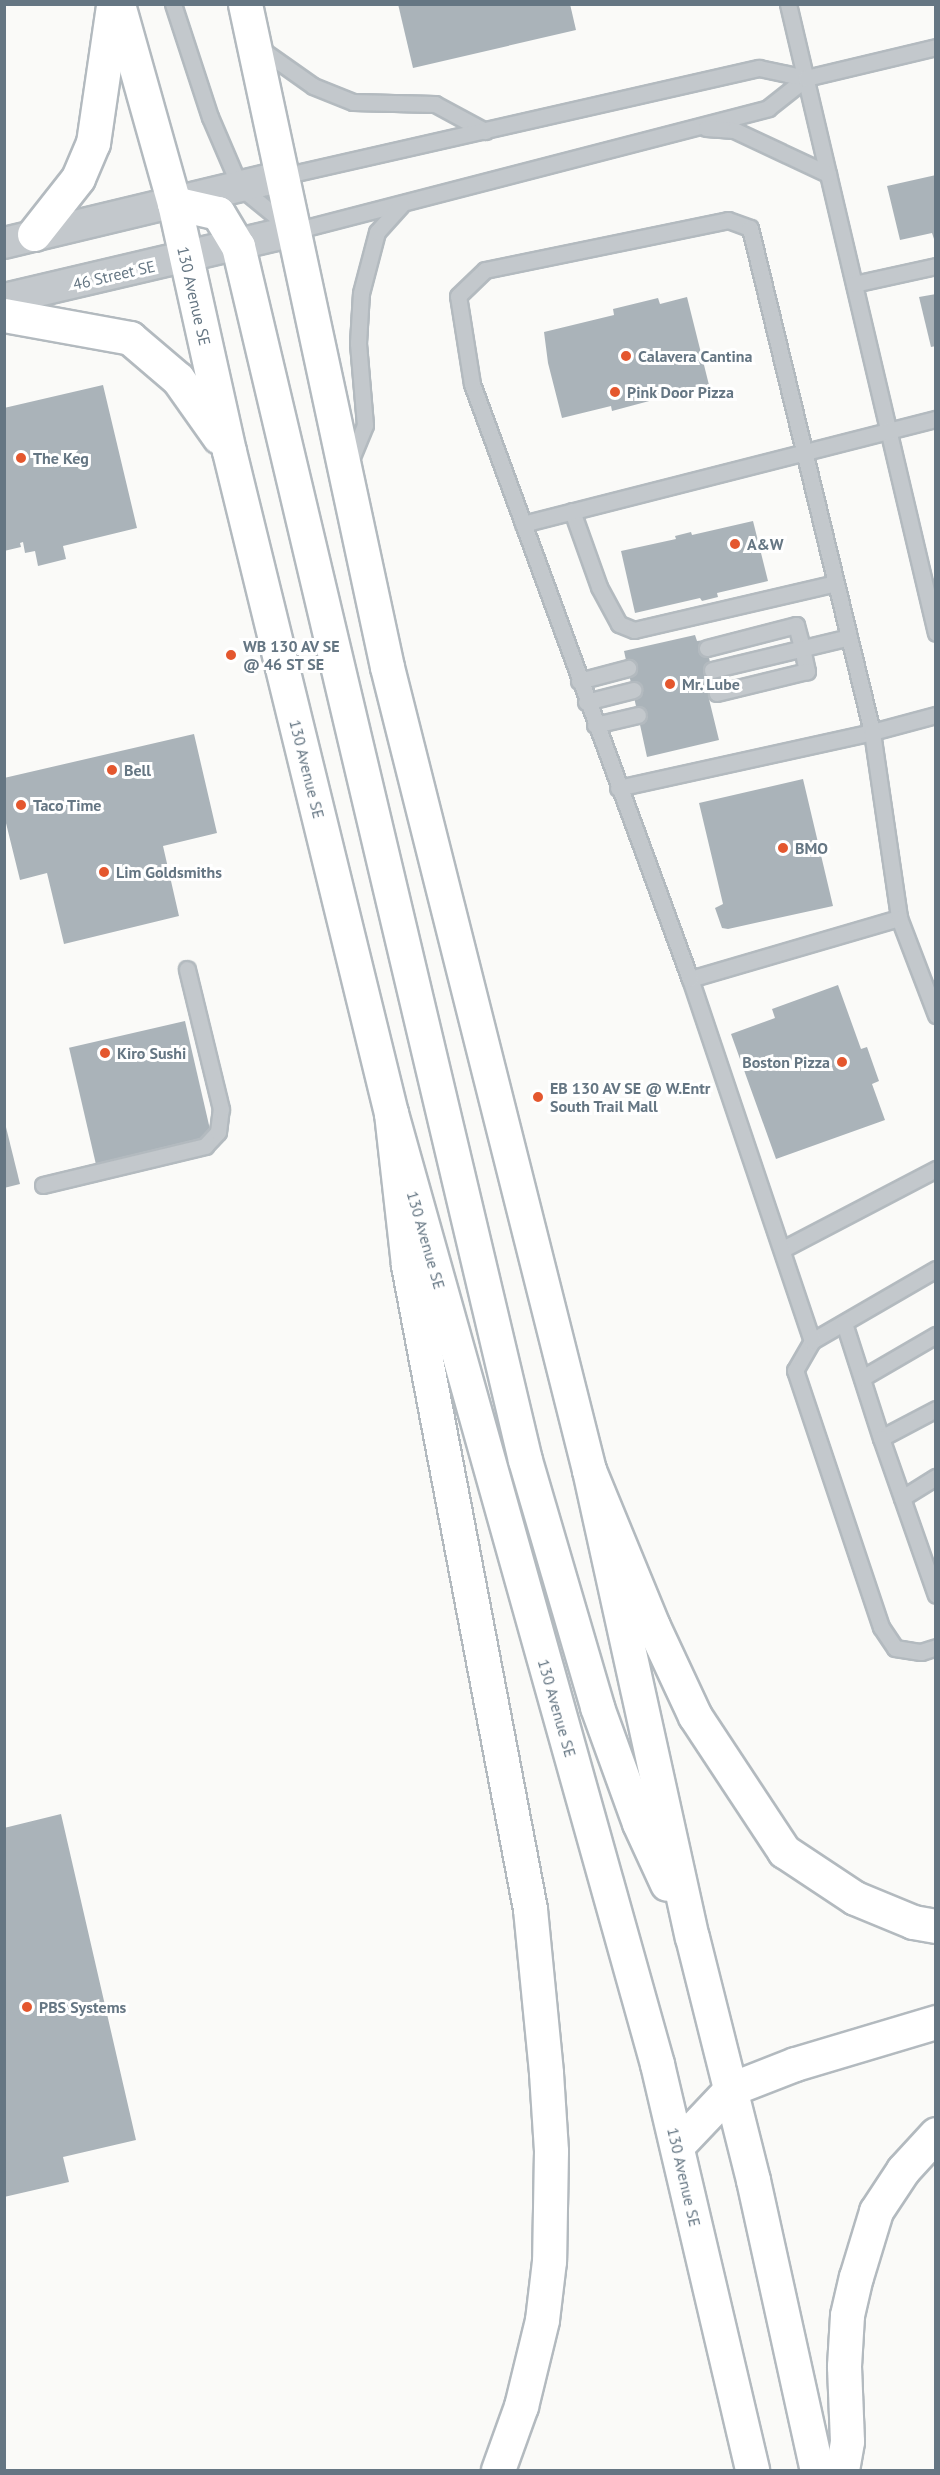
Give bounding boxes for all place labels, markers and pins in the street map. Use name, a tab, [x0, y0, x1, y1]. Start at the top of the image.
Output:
place label: Calavera Cantina	[638, 346, 753, 366]
marker: Calavera Cantina	[619, 349, 633, 363]
place label: Pink Door Pizza	[627, 382, 734, 402]
marker: Pink Door Pizza	[608, 385, 622, 399]
place label: The Keg	[33, 448, 89, 468]
marker: The Keg	[14, 451, 28, 465]
place label: A&W	[747, 534, 783, 554]
marker: A&W	[728, 537, 742, 551]
place label: WB 130 AV SE @ 46 ST SE	[243, 636, 341, 674]
marker: WB 130 AV SE @ 46 ST SE	[224, 648, 238, 662]
place label: Mr. Lube	[682, 674, 741, 694]
marker: Mr. Lube	[663, 677, 677, 691]
place label: Bell	[124, 760, 151, 780]
marker: Bell	[105, 763, 119, 777]
place label: Taco Time	[33, 795, 102, 815]
marker: Taco Time	[14, 798, 28, 812]
place label: BMO	[795, 838, 828, 858]
marker: BMO	[776, 841, 790, 855]
place label: Lim Goldsmiths	[116, 862, 222, 882]
marker: Lim Goldsmiths	[97, 865, 111, 879]
place label: Kiro Sushi	[117, 1043, 186, 1063]
marker: Kiro Sushi	[98, 1046, 112, 1060]
place label: Boston Pizza	[742, 1052, 830, 1072]
marker: Boston Pizza	[835, 1055, 849, 1069]
place label: EB 130 AV SE @ W.Entr South Trail Mall	[550, 1078, 712, 1116]
marker: EB 130 AV SE @ W.Entr South Trail Mall	[531, 1090, 545, 1104]
place label: PBS Systems	[39, 1997, 126, 2017]
marker: PBS Systems	[20, 2000, 34, 2014]

